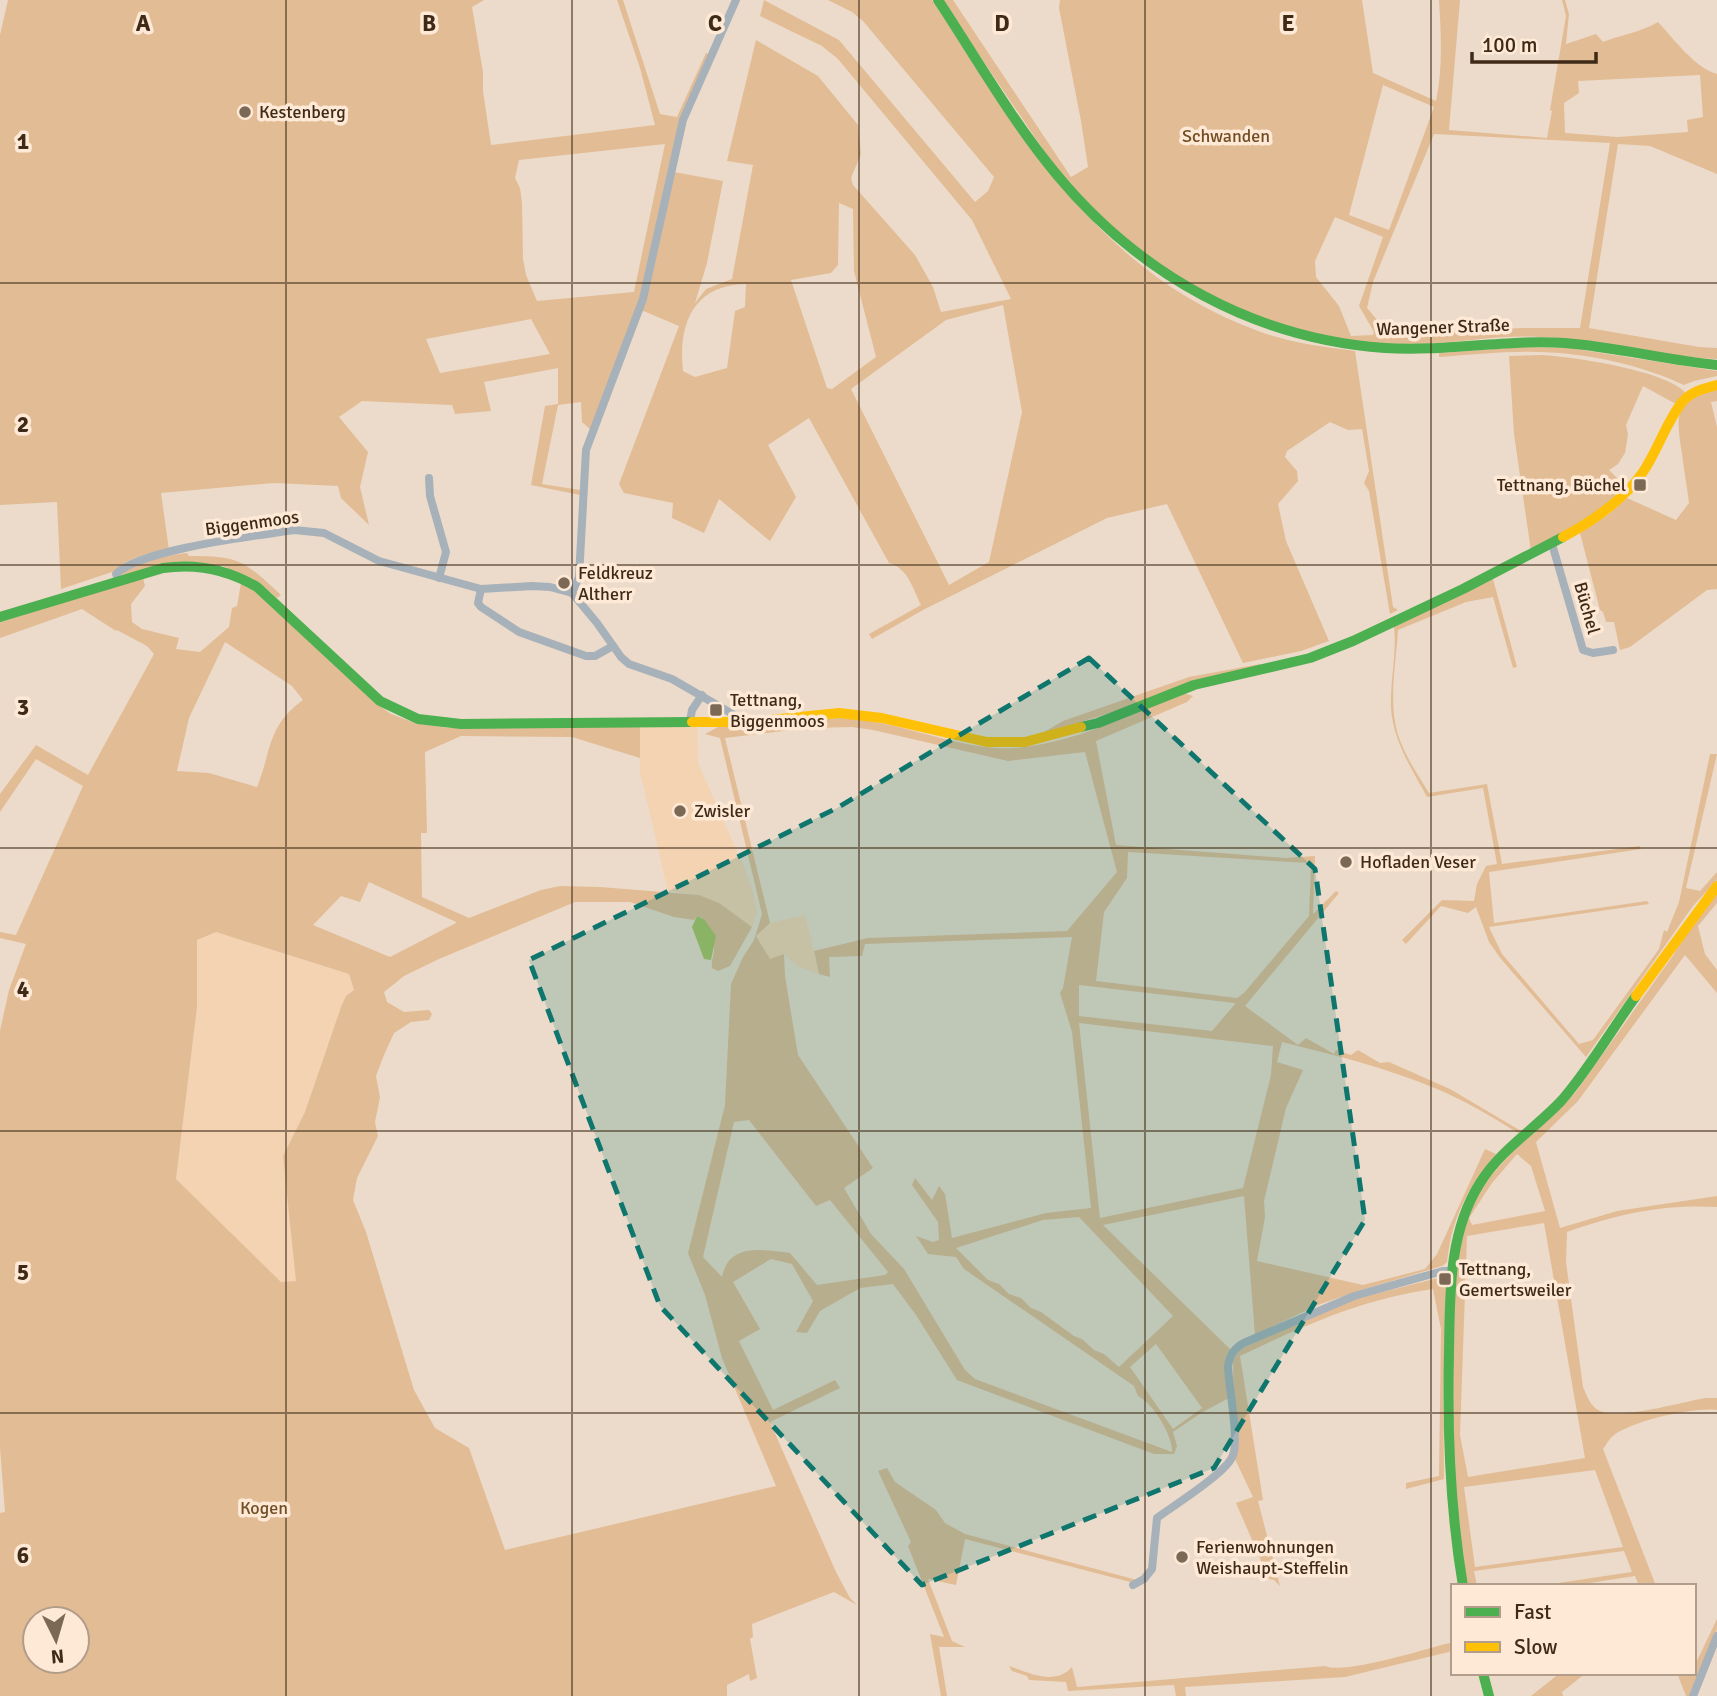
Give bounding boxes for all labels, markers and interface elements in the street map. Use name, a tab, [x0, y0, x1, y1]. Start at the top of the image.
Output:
text: A	[136, 9, 151, 38]
text: B	[422, 9, 436, 38]
text: C	[708, 9, 722, 38]
text: D	[994, 9, 1010, 38]
text: E	[1281, 9, 1295, 38]
scale bar	[1472, 21, 1596, 65]
text: 100 m	[1482, 32, 1537, 58]
place label: Kestenberg	[259, 101, 346, 123]
marker: Kestenberg	[237, 104, 253, 120]
park label: Schwanden	[1182, 125, 1270, 147]
text: 1	[17, 127, 29, 156]
street label: Wangener Straße	[1376, 314, 1510, 340]
text: 2	[17, 410, 29, 439]
place label: Tettnang, Büchel	[1497, 474, 1626, 496]
marker: Tettnang, Büchel	[1632, 477, 1648, 493]
street label: Biggenmoos	[204, 506, 300, 540]
place label: Feldkreuz Altherr	[578, 562, 653, 605]
marker: Feldkreuz Altherr	[556, 575, 572, 591]
street label: Büchel	[1569, 579, 1605, 637]
place label: Tettnang, Biggenmoos	[730, 689, 825, 732]
text: 3	[17, 693, 29, 722]
marker: Tettnang, Biggenmoos	[708, 702, 724, 718]
place label: Zwisler	[694, 800, 751, 822]
marker: Zwisler	[672, 803, 688, 819]
place label: Hofladen Veser	[1360, 851, 1476, 873]
marker: Hofladen Veser	[1338, 854, 1354, 870]
text: 4	[17, 975, 29, 1004]
text: 5	[17, 1258, 29, 1287]
place label: Tettnang, Gemertsweiler	[1459, 1258, 1572, 1301]
marker: Tettnang, Gemertsweiler	[1437, 1271, 1453, 1287]
park label: Kogen	[240, 1497, 288, 1519]
place label: Ferienwohnungen Weishaupt-Steffelin	[1196, 1536, 1349, 1579]
text: 6	[17, 1541, 29, 1570]
marker: Ferienwohnungen Weishaupt-Steffelin	[1174, 1549, 1190, 1565]
legend	[1451, 1584, 1696, 1675]
text: Fast	[1514, 1599, 1551, 1625]
north arrow	[21, 1605, 91, 1675]
text: Slow	[1514, 1634, 1558, 1660]
text: N	[50, 1643, 65, 1668]

